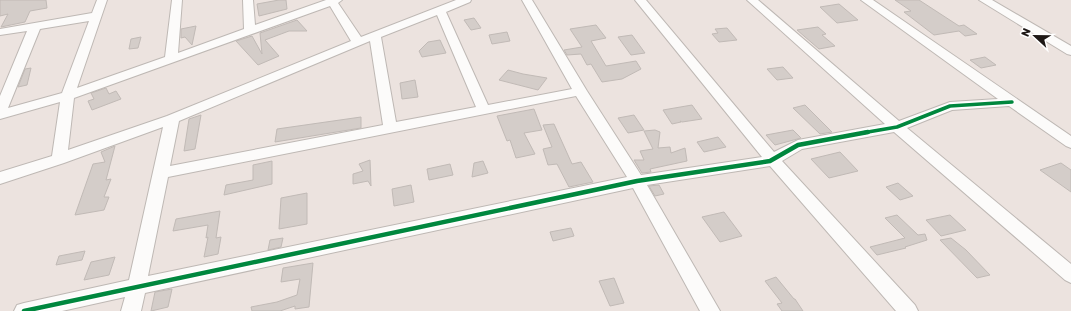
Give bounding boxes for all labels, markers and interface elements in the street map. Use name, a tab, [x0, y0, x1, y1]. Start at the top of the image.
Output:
north arrow	[1015, 16, 1055, 56]
text: N	[1019, 26, 1034, 39]

